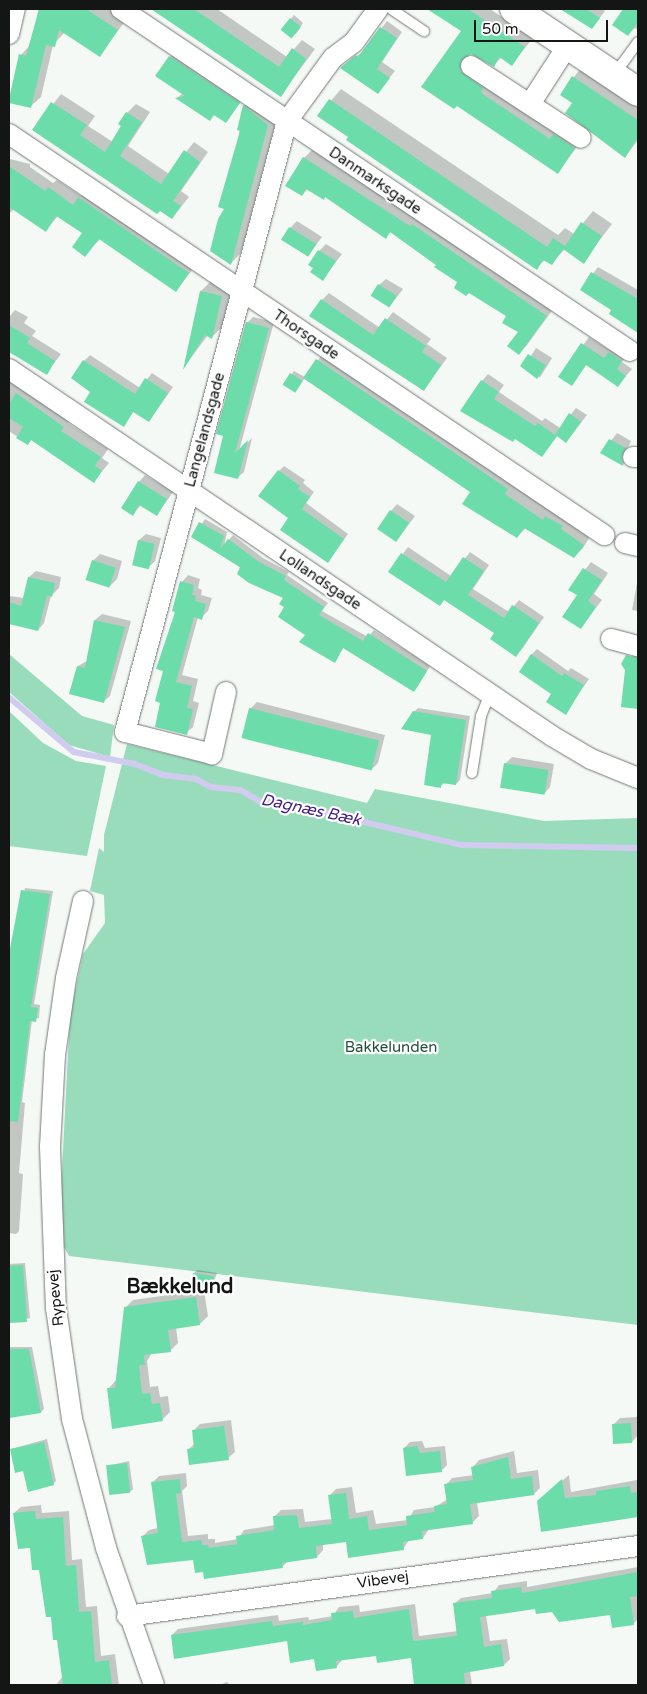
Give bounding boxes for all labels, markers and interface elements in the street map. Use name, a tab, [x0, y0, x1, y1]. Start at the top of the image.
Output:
scale bar	[477, 10, 611, 42]
text: 50 m	[482, 20, 519, 38]
street label: Danmarksgade	[325, 143, 425, 219]
street label: Thorsgade	[269, 306, 343, 364]
street label: Langelandsgade	[181, 371, 229, 489]
street label: Lollandsgade	[275, 546, 365, 614]
water label: Dagnæs Bæk	[259, 790, 363, 830]
park label: Bakkelunden	[345, 1039, 437, 1057]
street label: Rypevej	[44, 1269, 68, 1327]
district label: Bækkelund	[127, 1275, 233, 1299]
street label: Vibevej	[356, 1567, 410, 1593]

